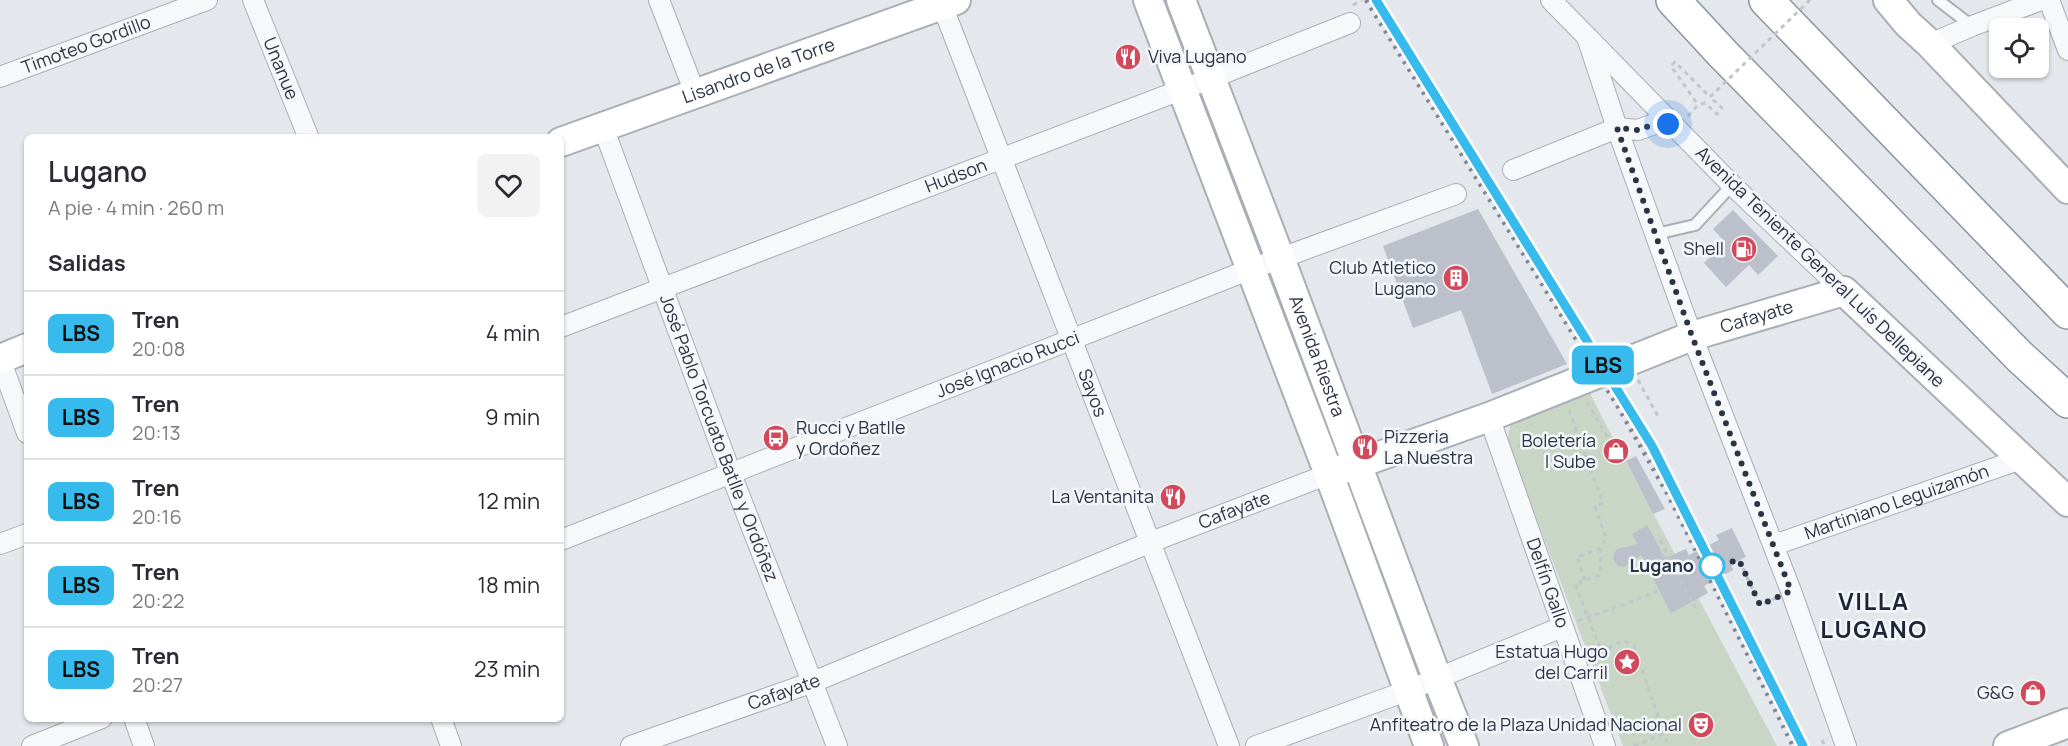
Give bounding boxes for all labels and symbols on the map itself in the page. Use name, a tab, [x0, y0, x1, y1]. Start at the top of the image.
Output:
street label: Timoteo Gordillo	[18, 9, 154, 79]
street label: Lisandro de la Torre	[679, 32, 838, 108]
street label: Unanue	[258, 33, 305, 103]
restaurant icon: Viva Lugano	[1113, 42, 1143, 72]
place label: Viva Lugano	[1148, 44, 1247, 68]
your location	[1653, 109, 1683, 139]
street label: Avenida Teniente General Luís Dellepiane	[1691, 140, 1950, 392]
street label: Hudson	[921, 152, 990, 198]
fuel station icon: Shell	[1729, 234, 1759, 264]
place label: Shell	[1683, 236, 1724, 260]
place label: Club Atletico Lugano	[1329, 255, 1436, 300]
building icon: Club Atletico Lugano	[1441, 263, 1471, 293]
street label: José Pablo Torcuato Batlle y Ordóñez	[655, 291, 785, 585]
street label: Avenida Riestra	[1284, 292, 1351, 420]
street label: Cafayate	[1717, 294, 1796, 338]
street label: José Ignacio Rucci	[932, 325, 1082, 403]
line badge: LBS	[1568, 346, 1638, 385]
street label: Sayos	[1073, 365, 1113, 420]
place label: Rucci y Batlle y Ordoñez	[796, 415, 906, 460]
bus stop icon: Rucci y Batlle y Ordoñez	[761, 423, 791, 453]
place label: Pizzeria La Nuestra	[1384, 424, 1473, 469]
place label: Boletería | Sube	[1522, 428, 1596, 473]
restaurant icon: Pizzeria La Nuestra	[1350, 432, 1380, 462]
shop icon: Boletería | Sube	[1601, 436, 1631, 466]
street label: Martiniano Leguizamón	[1801, 458, 1992, 544]
restaurant icon: La Ventanita	[1158, 482, 1188, 512]
place label: La Ventanita	[1051, 484, 1154, 508]
street label: Cafayate	[1195, 485, 1273, 534]
street label: Delfín Gallo	[1522, 534, 1575, 631]
place label: Lugano	[1629, 553, 1694, 577]
marker: Lugano	[1699, 553, 1725, 579]
district label: VILLA LUGANO	[1820, 584, 1928, 645]
place label: Estatua Hugo del Carril	[1495, 639, 1608, 684]
place icon: Estatua Hugo del Carril	[1612, 647, 1642, 677]
street label: Cafayate	[744, 667, 823, 715]
shop icon: G&G	[2018, 678, 2048, 708]
place label: G&G	[1977, 680, 2014, 704]
theatre icon: Anfiteatro de la Plaza Unidad Nacional	[1686, 710, 1716, 740]
place label: Anfiteatro de la Plaza Unidad Nacional	[1370, 712, 1682, 736]

